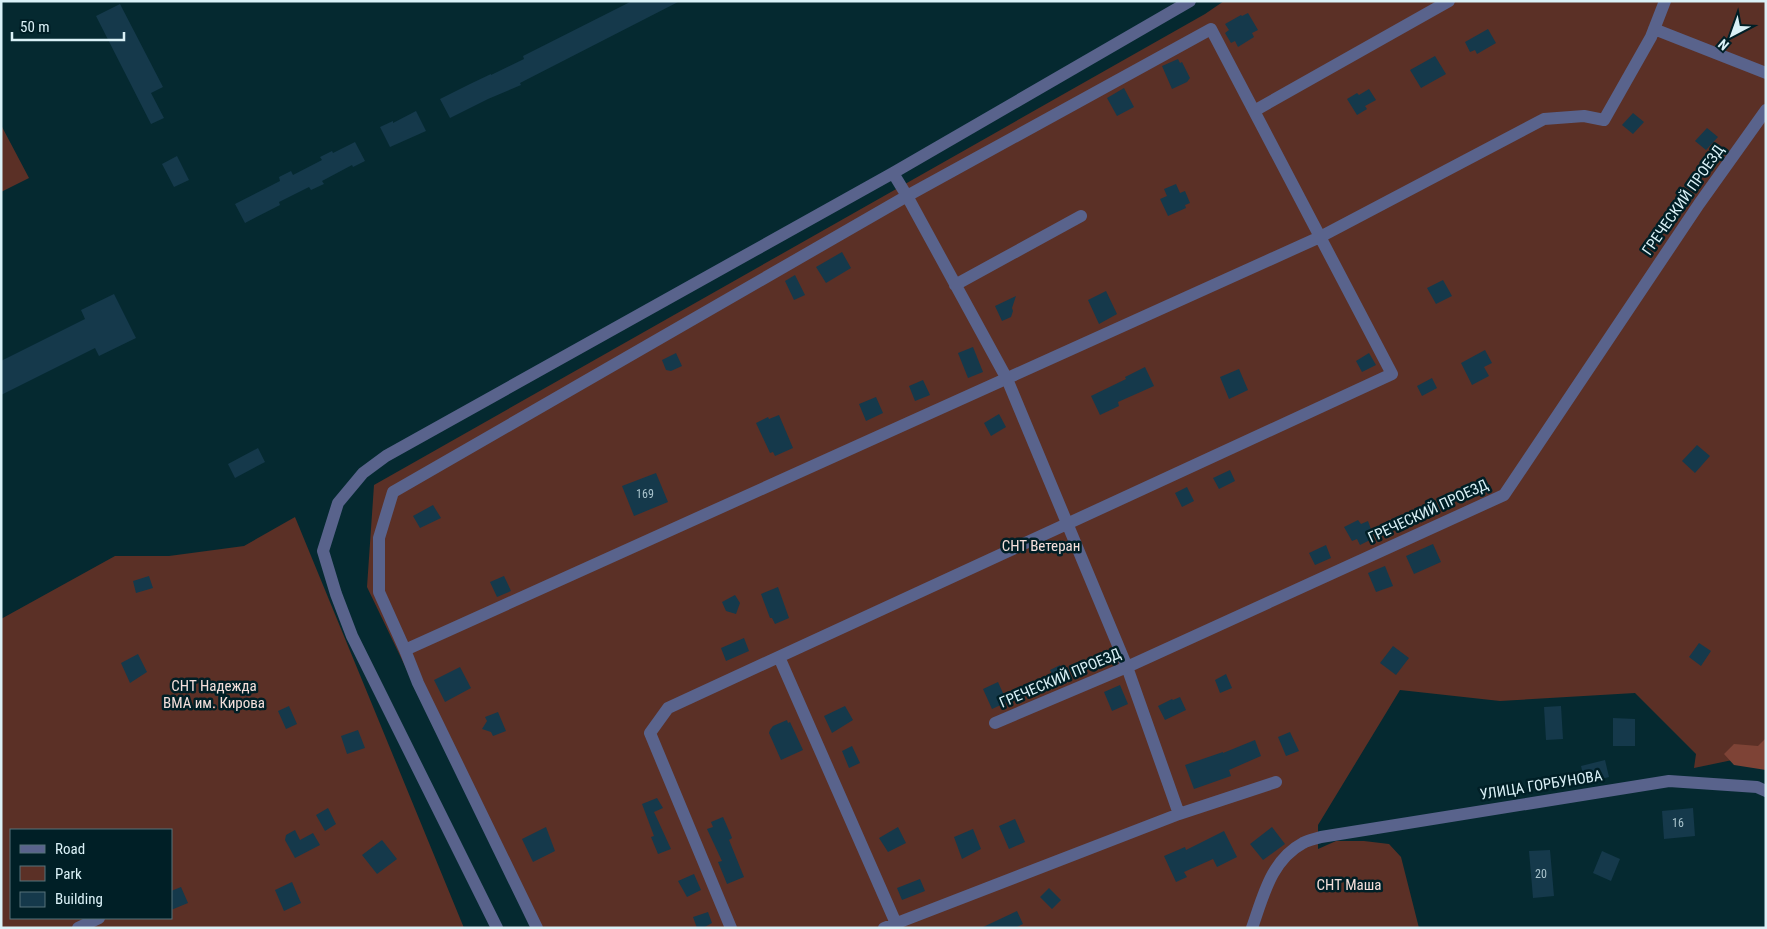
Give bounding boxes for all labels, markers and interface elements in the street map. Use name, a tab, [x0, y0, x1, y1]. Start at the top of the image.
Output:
scale bar	[12, 10, 125, 42]
north arrow	[1707, 10, 1757, 60]
text: 50 m	[20, 18, 50, 36]
text: N	[1715, 36, 1732, 54]
street label: ГРЕЧЕСКИЙ ПРОЕЗД	[1638, 141, 1728, 259]
street label: ГРЕЧЕСКИЙ ПРОЕЗД	[1365, 475, 1491, 547]
house number: 169	[636, 487, 654, 501]
park label: СНТ Ветеран	[1002, 537, 1080, 555]
street label: ГРЕЧЕСКИЙ ПРОЕЗД	[997, 644, 1124, 712]
park label: СНТ Надежда ВМА им. Кирова	[163, 677, 265, 712]
street label: УЛИЦА ГОРБУНОВА	[1478, 766, 1604, 804]
house number: 16	[1672, 816, 1684, 830]
legend	[10, 829, 172, 919]
text: Road	[55, 840, 85, 858]
text: Park	[55, 865, 82, 883]
house number: 20	[1535, 867, 1547, 881]
park label: СНТ Маша	[1317, 876, 1381, 894]
text: Building	[55, 890, 103, 908]

